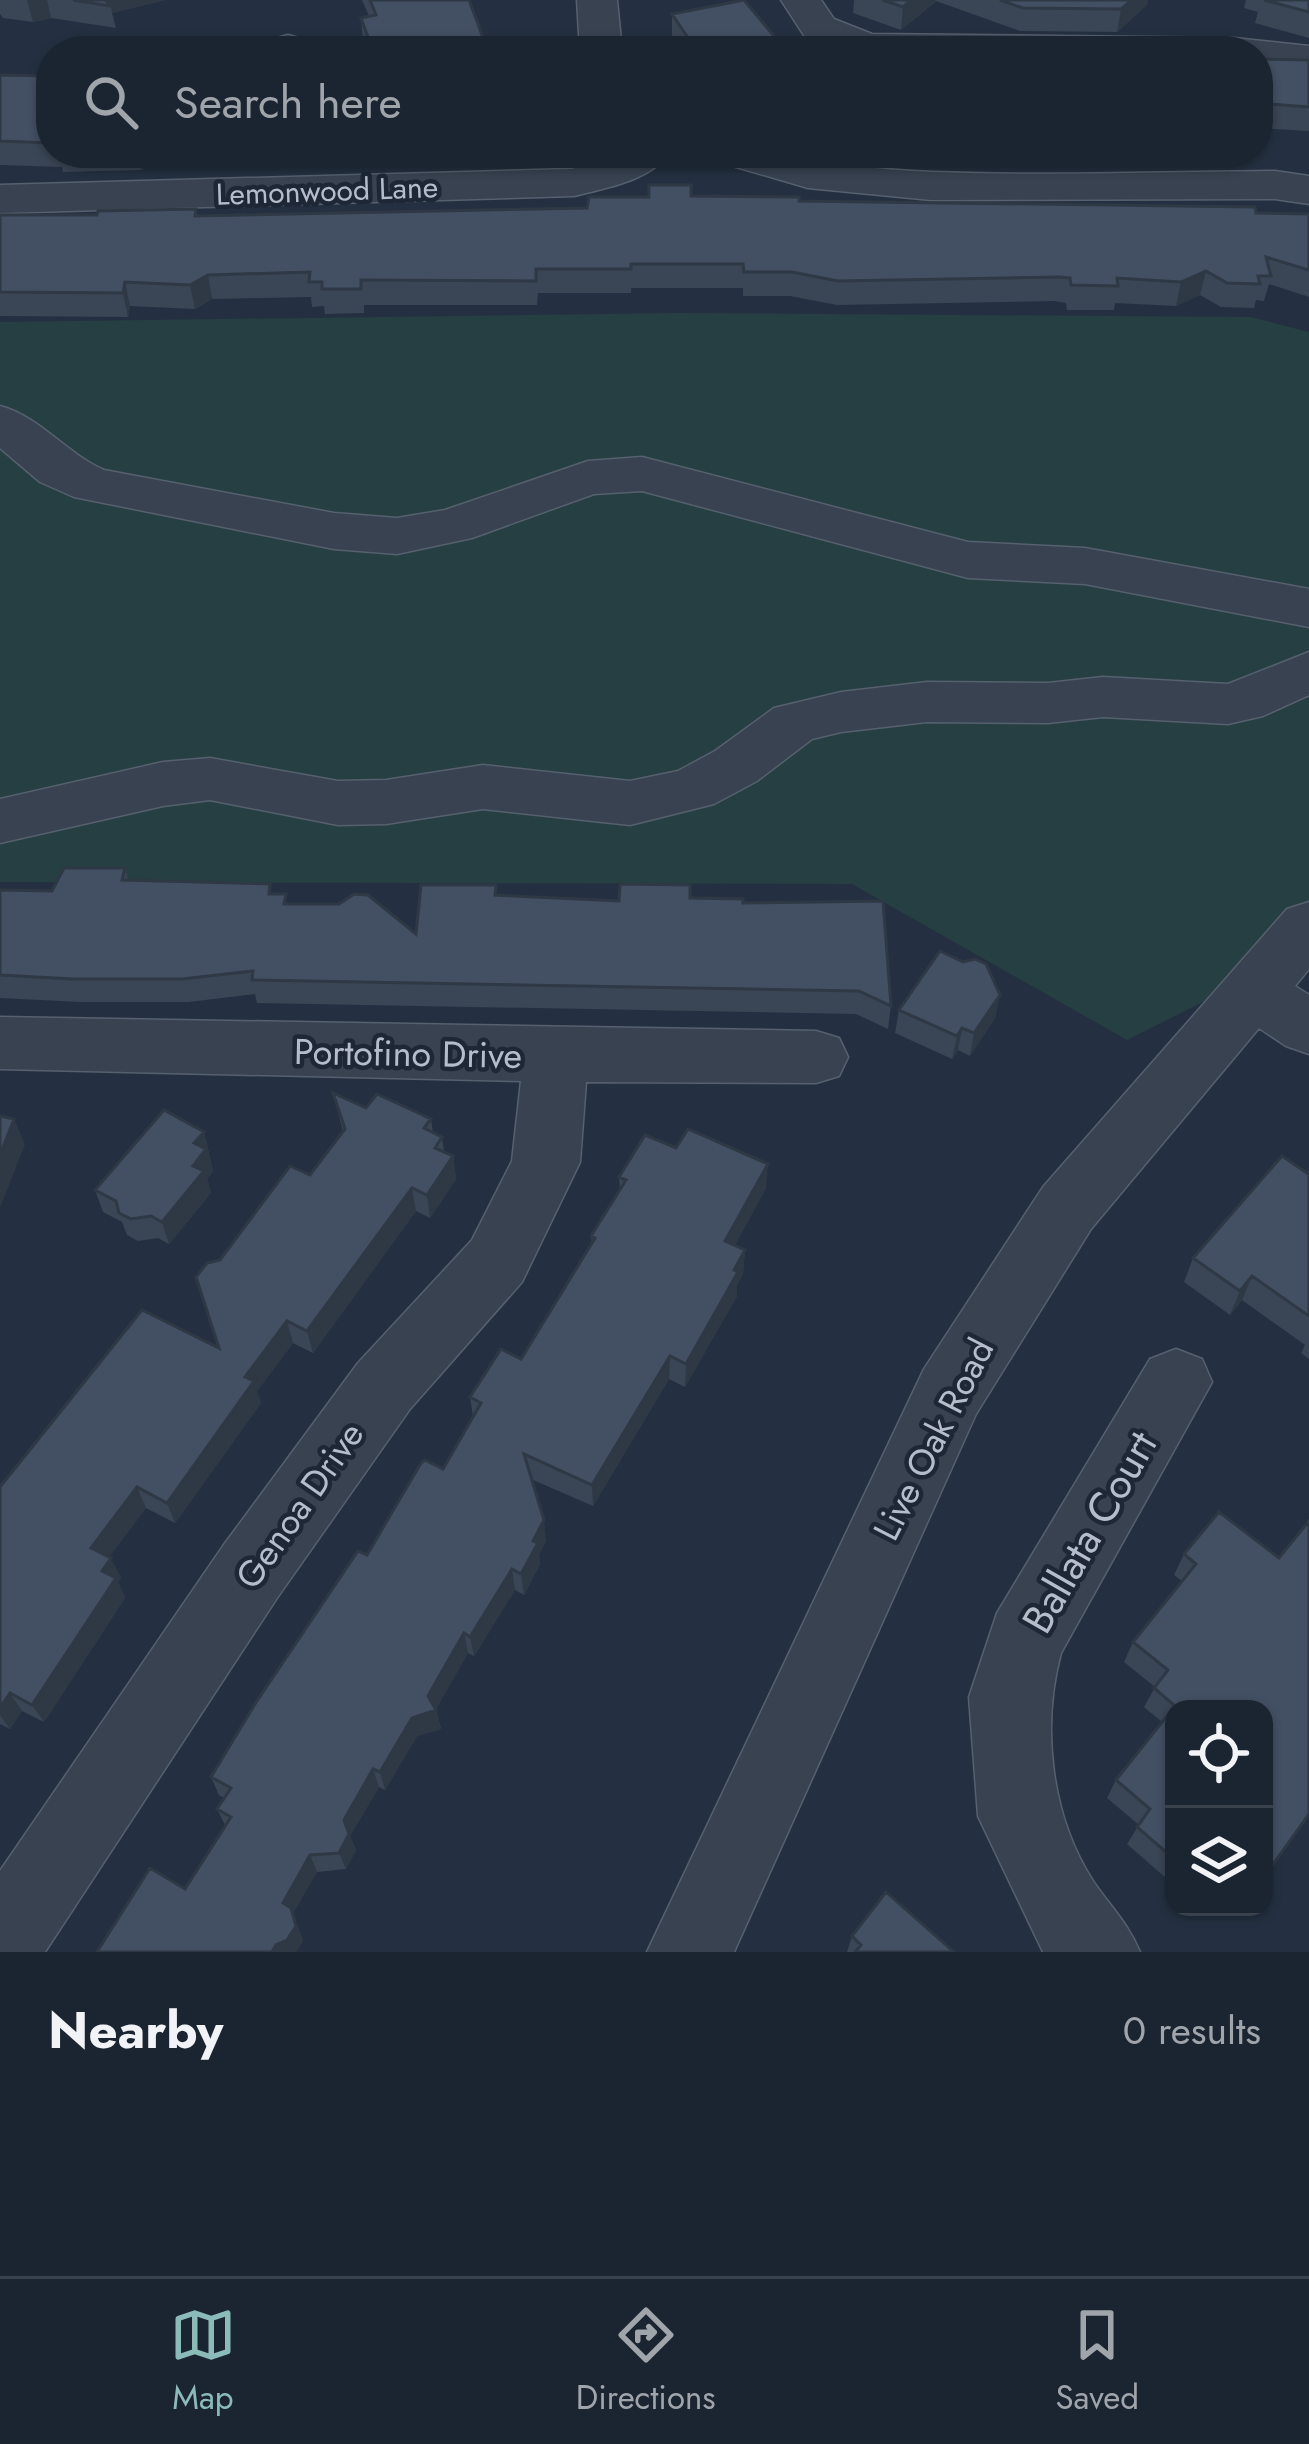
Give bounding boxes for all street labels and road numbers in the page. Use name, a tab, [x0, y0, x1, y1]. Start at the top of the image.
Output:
street label: Lemonwood Lane	[215, 165, 439, 216]
street label: Portofino Drive	[294, 1025, 522, 1081]
street label: Live Oak Road	[860, 1329, 1006, 1549]
street label: Genoa Drive	[222, 1411, 376, 1599]
street label: Ballata Court	[1007, 1420, 1172, 1645]

